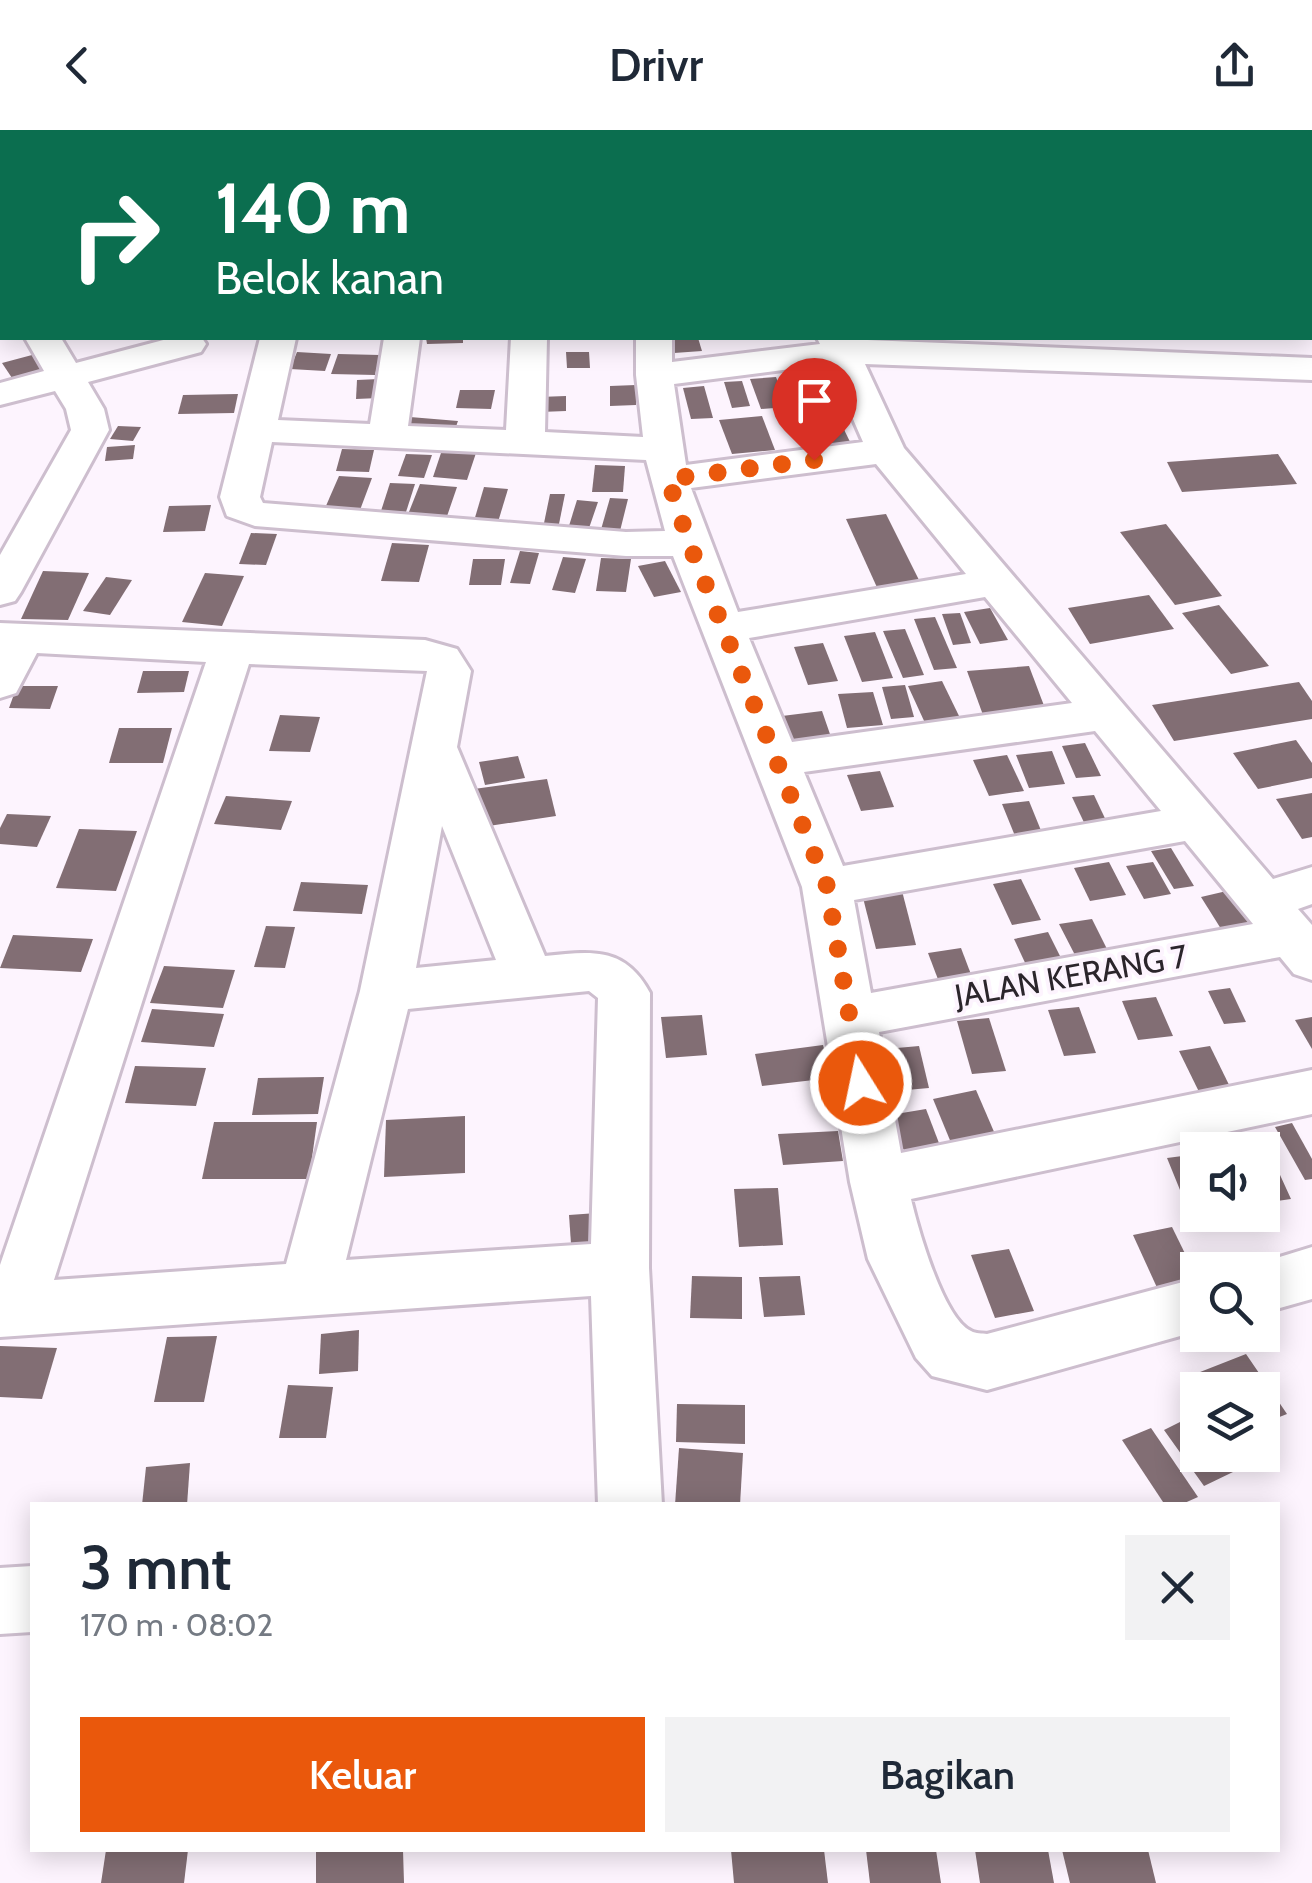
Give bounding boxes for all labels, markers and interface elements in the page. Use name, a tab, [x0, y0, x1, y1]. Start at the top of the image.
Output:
icon: back	[50, 38, 105, 93]
text: Drivr	[609, 38, 703, 92]
icon: share	[1207, 38, 1262, 93]
text: 140 m	[215, 165, 410, 251]
icon: right	[50, 170, 180, 300]
text: Belok kanan	[215, 251, 444, 305]
pin	[772, 358, 857, 461]
icon: arrive	[787, 373, 842, 428]
street label: JALAN KERANG 7	[951, 936, 1190, 1015]
position arrow	[809, 1031, 913, 1135]
map controls	[1180, 1132, 1280, 1472]
button: sound	[1180, 1132, 1280, 1232]
button: search	[1180, 1252, 1280, 1352]
button: layers	[1180, 1372, 1280, 1472]
text: 3 mnt	[80, 1531, 232, 1604]
button: close	[1125, 1535, 1230, 1640]
text: 170 m · 08:02	[80, 1605, 273, 1644]
button: Keluar	[80, 1717, 645, 1832]
button: Bagikan	[665, 1717, 1230, 1832]

